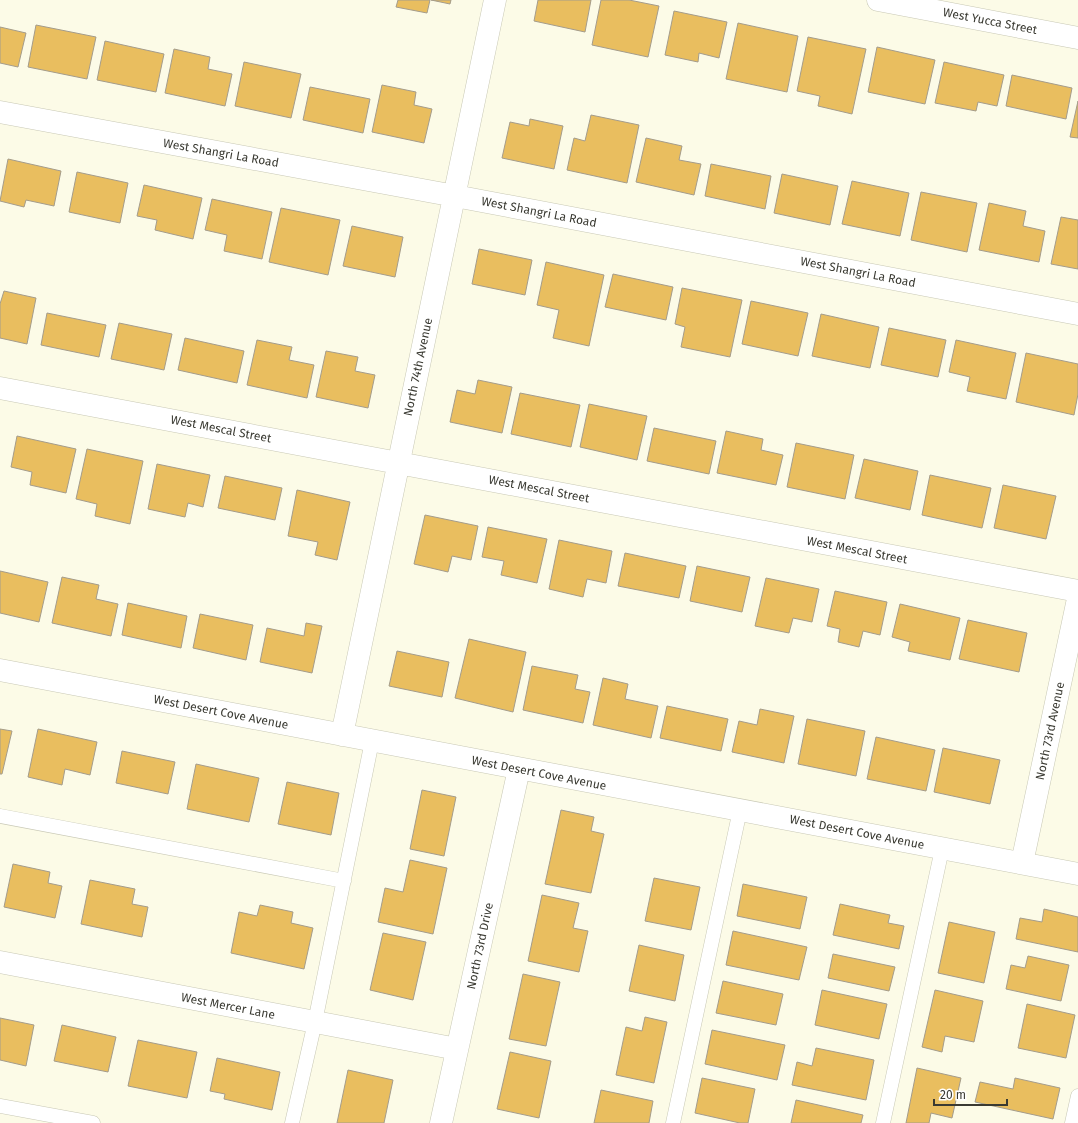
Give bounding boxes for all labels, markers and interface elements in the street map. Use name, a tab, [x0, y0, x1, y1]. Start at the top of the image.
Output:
street label: West Yucca Street	[942, 5, 1039, 37]
street label: West Shangri La Road	[162, 136, 280, 170]
street label: West Shangri La Road	[480, 194, 598, 230]
street label: West Shangri La Road	[799, 254, 917, 290]
street label: North 74th Avenue	[401, 317, 435, 417]
street label: West Mescal Street	[169, 412, 273, 446]
street label: West Mescal Street	[487, 472, 591, 506]
street label: West Mescal Street	[805, 533, 909, 567]
street label: North 73rd Avenue	[1033, 681, 1067, 781]
street label: West Desert Cove Avenue	[152, 692, 290, 732]
street label: West Desert Cove Avenue	[470, 753, 608, 793]
street label: West Desert Cove Avenue	[788, 812, 926, 852]
street label: North 73rd Drive	[464, 901, 496, 991]
street label: West Mercer Lane	[180, 990, 276, 1022]
scale bar	[934, 1081, 1007, 1107]
text: 20 m	[940, 1088, 966, 1102]

